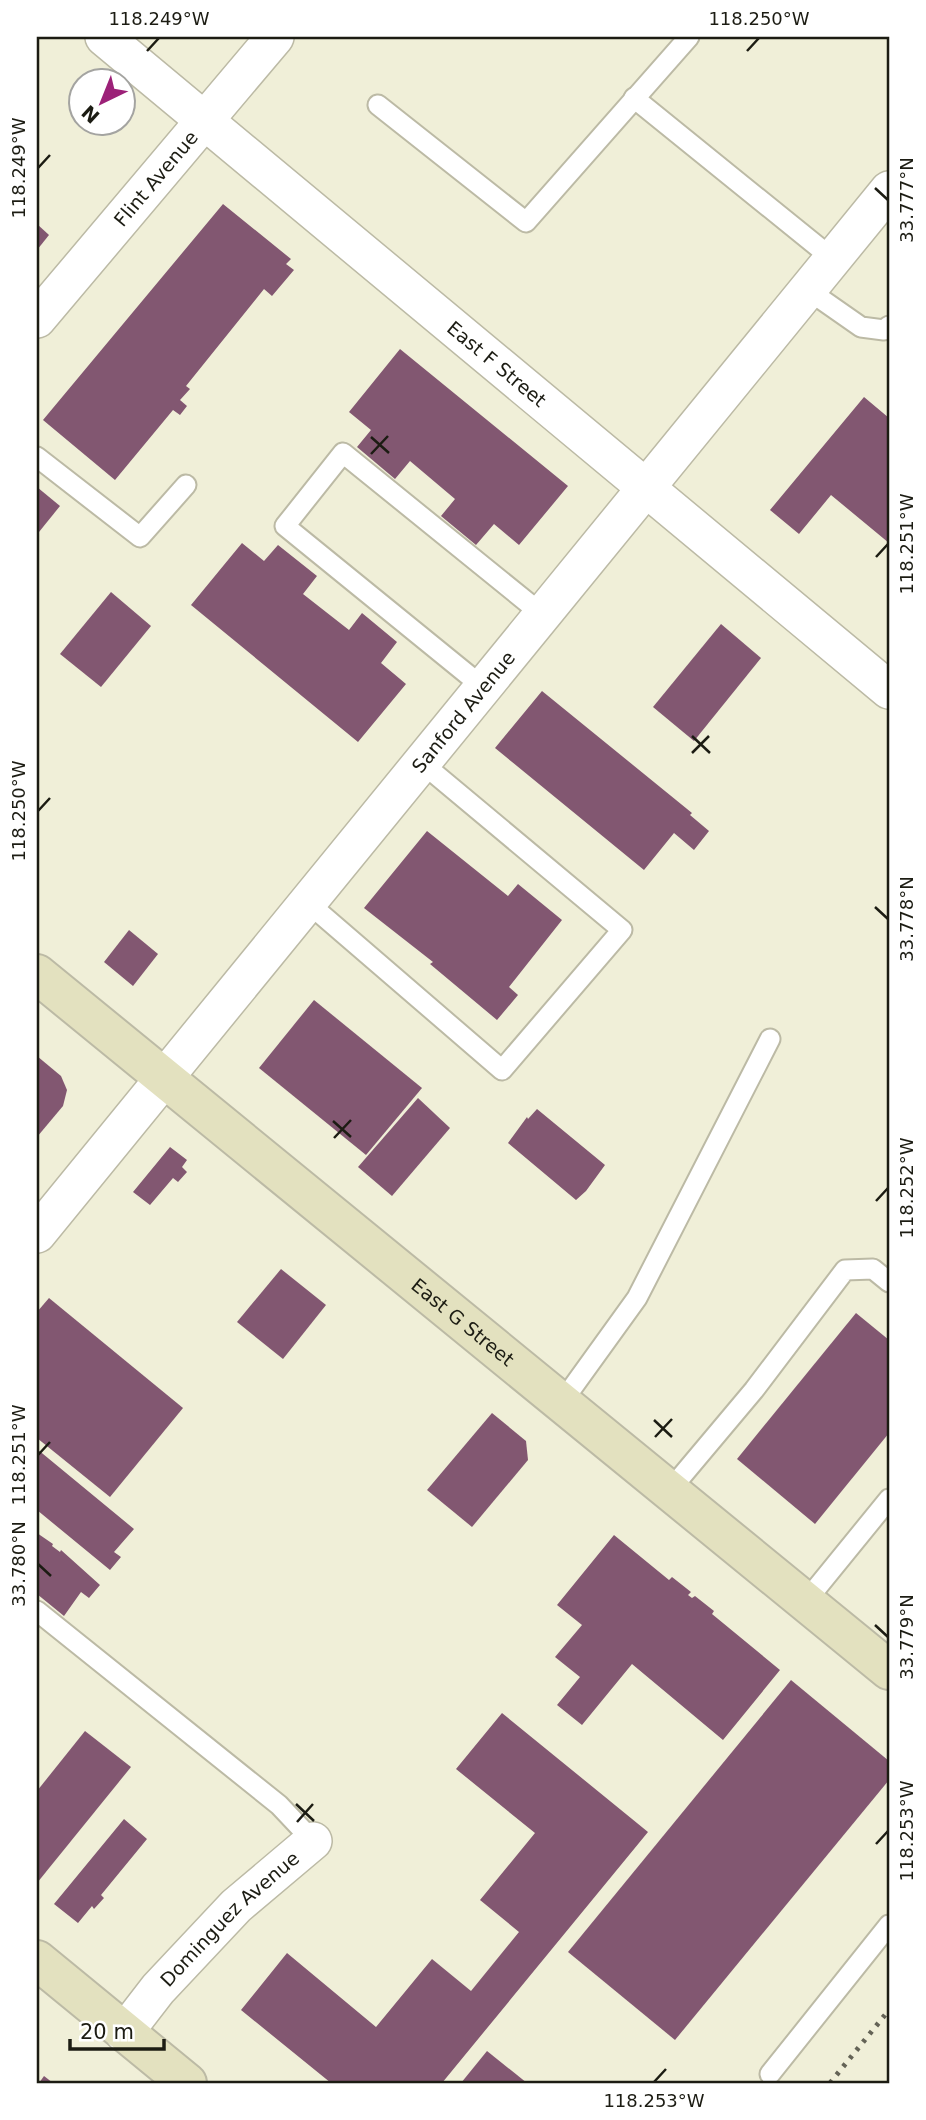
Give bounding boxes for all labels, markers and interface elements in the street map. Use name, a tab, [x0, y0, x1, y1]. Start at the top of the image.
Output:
text: 118.249°W	[108, 8, 210, 29]
text: 118.250°W	[708, 8, 810, 29]
north arrow	[66, 66, 136, 136]
text: N	[77, 101, 104, 128]
text: 118.249°W	[8, 117, 29, 219]
street label: Flint Avenue	[109, 126, 202, 230]
text: 33.777°N	[896, 157, 917, 243]
street label: East F Street	[443, 316, 551, 411]
text: 118.251°W	[896, 493, 917, 595]
street label: Sanford Avenue	[407, 647, 519, 777]
text: 118.250°W	[8, 760, 29, 862]
text: 33.778°N	[896, 876, 917, 962]
text: 118.252°W	[896, 1137, 917, 1239]
street label: East G Street	[407, 1274, 519, 1370]
text: 118.251°W	[8, 1404, 29, 1506]
text: 33.780°N	[8, 1521, 29, 1607]
text: 33.779°N	[896, 1594, 917, 1680]
text: 118.253°W	[896, 1780, 917, 1882]
street label: Dominguez Avenue	[156, 1847, 303, 1991]
scale bar	[70, 2008, 164, 2052]
text: 20 m	[80, 2020, 134, 2044]
text: 118.253°W	[603, 2090, 705, 2111]

